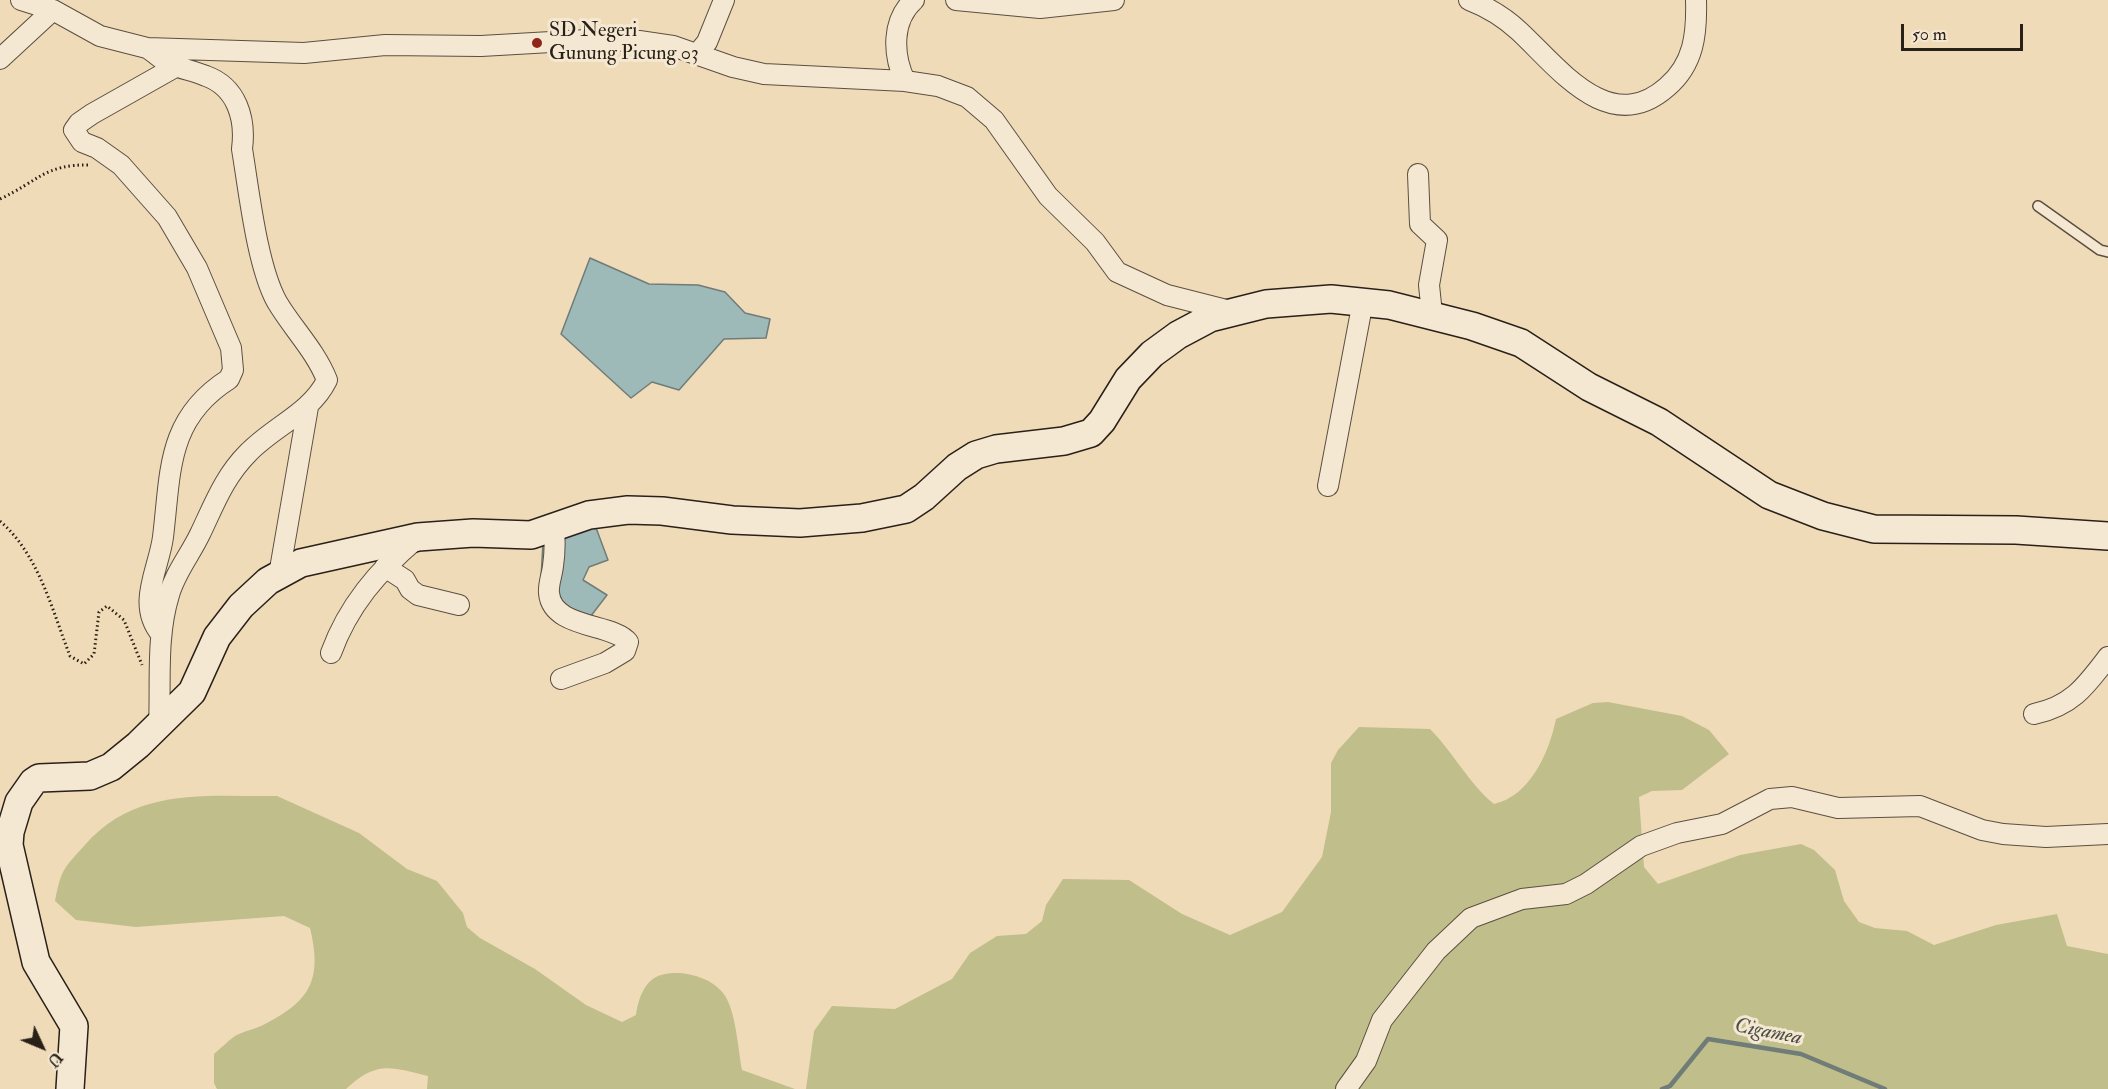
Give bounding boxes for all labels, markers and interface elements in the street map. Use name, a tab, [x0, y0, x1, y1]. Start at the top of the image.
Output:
scale bar	[1904, 12, 2026, 50]
place label: SD Negeri Gunung Picung 03	[549, 20, 699, 67]
text: 50 m	[1912, 23, 1947, 46]
marker: SD Negeri Gunung Picung 03	[530, 36, 544, 50]
water label: Cigamea	[1732, 1014, 1804, 1052]
north arrow	[12, 1017, 72, 1077]
text: U	[43, 1048, 67, 1071]

